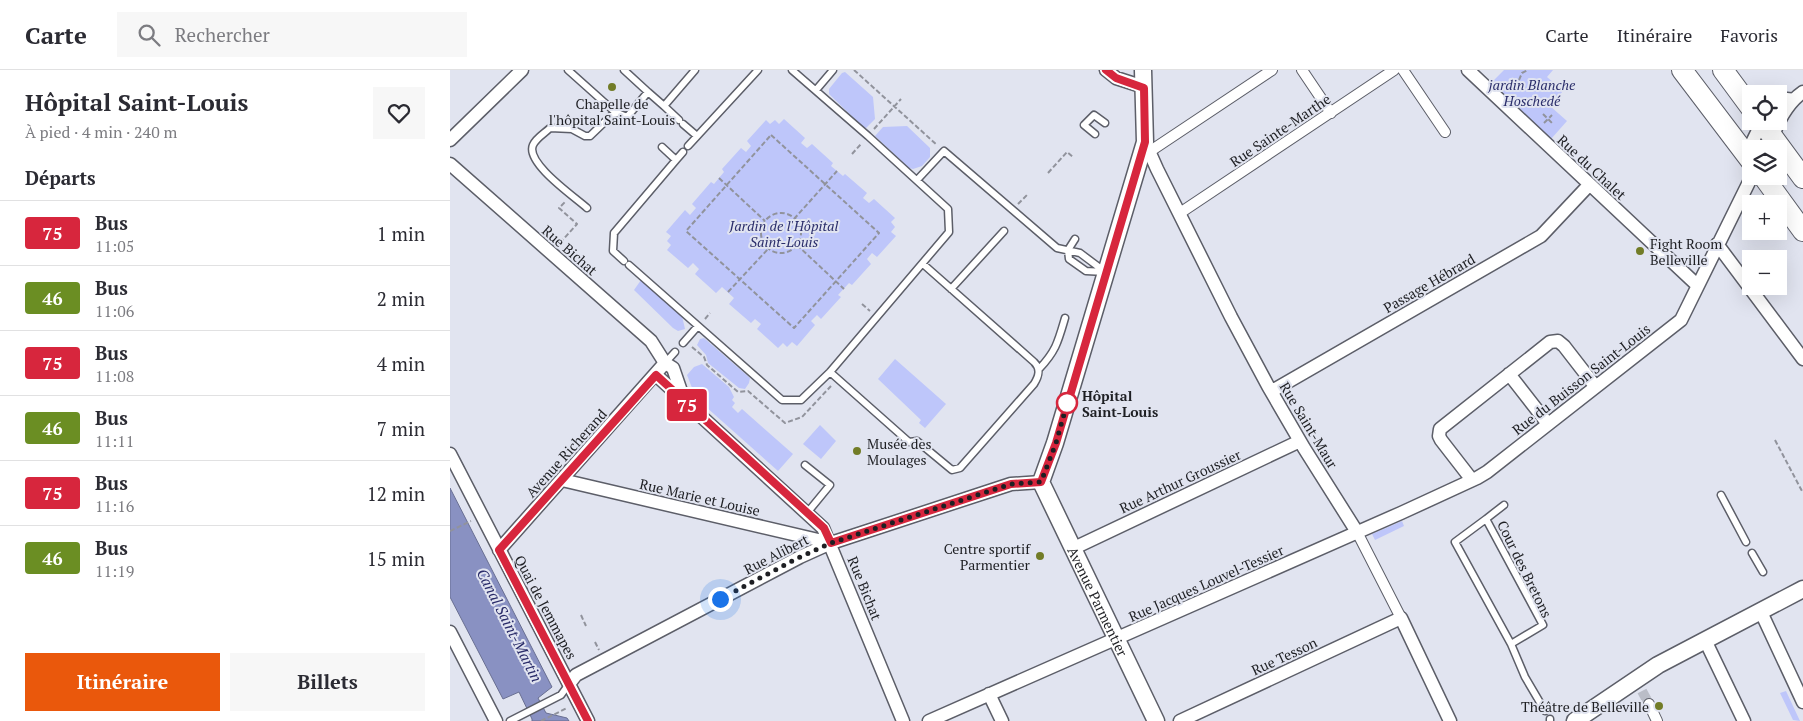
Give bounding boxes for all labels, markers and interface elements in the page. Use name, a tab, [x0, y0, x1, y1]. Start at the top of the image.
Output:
search box	[117, 12, 467, 57]
text: Carte	[25, 19, 87, 51]
icon: search	[135, 21, 163, 49]
text: Rechercher	[175, 22, 270, 47]
text: Carte	[1545, 23, 1589, 47]
text: Itinéraire	[1617, 23, 1692, 47]
text: Favoris	[1720, 23, 1778, 47]
park label: jardin Blanche Hoschedé	[1487, 75, 1576, 110]
marker: Chapelle de l'hôpital Saint-Louis	[606, 81, 618, 93]
map controls	[1742, 85, 1787, 295]
button: locate	[1742, 85, 1787, 130]
text: Hôpital Saint-Louis	[25, 86, 248, 118]
button: heart	[373, 87, 425, 139]
street label: Rue Sainte-Marthe	[1226, 89, 1334, 171]
place label: Chapelle de l'hôpital Saint-Louis	[549, 94, 675, 129]
text: À pied · 4 min · 240 m	[25, 121, 177, 143]
street label: Rue du Chalet	[1554, 130, 1631, 204]
button: layers	[1742, 140, 1787, 185]
text: Départs	[25, 165, 96, 190]
button: +	[1742, 195, 1787, 240]
text: Bus	[95, 210, 128, 235]
park label: Jardin de l'Hôpital Saint-Louis	[729, 216, 839, 251]
text: 75	[42, 221, 63, 245]
text: 1 min	[377, 221, 425, 246]
street label: Rue Bichat	[538, 221, 602, 280]
place label: Fight Room Belleville	[1650, 234, 1722, 269]
text: 11:05	[95, 235, 134, 257]
marker: Fight Room Belleville	[1634, 245, 1646, 257]
street label: Passage Hébrard	[1380, 249, 1478, 317]
button: −	[1742, 250, 1787, 295]
text: Bus	[95, 275, 128, 300]
text: 46	[42, 286, 63, 310]
text: 2 min	[377, 286, 425, 311]
text: 11:06	[95, 300, 134, 322]
street label: Rue du Buisson Saint-Louis	[1508, 319, 1654, 439]
text: Bus	[95, 340, 128, 365]
text: 75	[42, 351, 63, 375]
text: 4 min	[377, 351, 425, 376]
text: 11:08	[95, 365, 134, 387]
street label: Rue Saint-Maur	[1276, 378, 1343, 472]
place label: Hôpital Saint-Louis	[1082, 386, 1158, 421]
line badge: 75	[664, 389, 710, 421]
marker: Hôpital Saint-Louis	[1056, 392, 1078, 414]
text: 75	[677, 393, 697, 417]
text: Bus	[95, 405, 128, 430]
street label: Avenue Richerand	[521, 405, 611, 501]
text: 46	[42, 416, 63, 440]
text: 7 min	[377, 416, 425, 441]
text: 11:11	[95, 430, 134, 452]
place label: Musée des Moulages	[867, 434, 932, 469]
street label: Rue Arthur Groussier	[1116, 444, 1244, 517]
marker: Musée des Moulages	[851, 445, 863, 457]
text: Bus	[95, 470, 128, 495]
street label: Rue Marie et Louise	[638, 474, 762, 520]
text: 75	[42, 481, 63, 505]
text: 12 min	[367, 481, 425, 506]
text: 11:16	[95, 495, 134, 517]
street label: Cour des Bretons	[1493, 517, 1557, 621]
street label: Rue Alibert	[740, 529, 812, 578]
text: Bus	[95, 535, 128, 560]
place label: Centre sportif Parmentier	[944, 539, 1031, 574]
street label: Rue Jacques Louvel-Tessier	[1125, 540, 1287, 626]
street label: Avenue Parmentier	[1064, 543, 1133, 660]
text: 46	[42, 546, 63, 570]
text: 15 min	[367, 546, 425, 571]
marker: Centre sportif Parmentier	[1034, 550, 1046, 562]
street label: Quai de Jemmapes	[511, 552, 581, 662]
street label: Rue Bichat	[844, 553, 887, 623]
text: 11:19	[95, 560, 134, 582]
water label: Canal Saint-Martin	[473, 565, 547, 685]
your location	[708, 587, 733, 612]
street label: Rue Tesson	[1248, 632, 1321, 679]
button: Itinéraire	[25, 653, 220, 711]
button: Billets	[230, 653, 425, 711]
place label: Théâtre de Belleville	[1521, 697, 1649, 716]
marker: Théâtre de Belleville	[1653, 700, 1665, 712]

